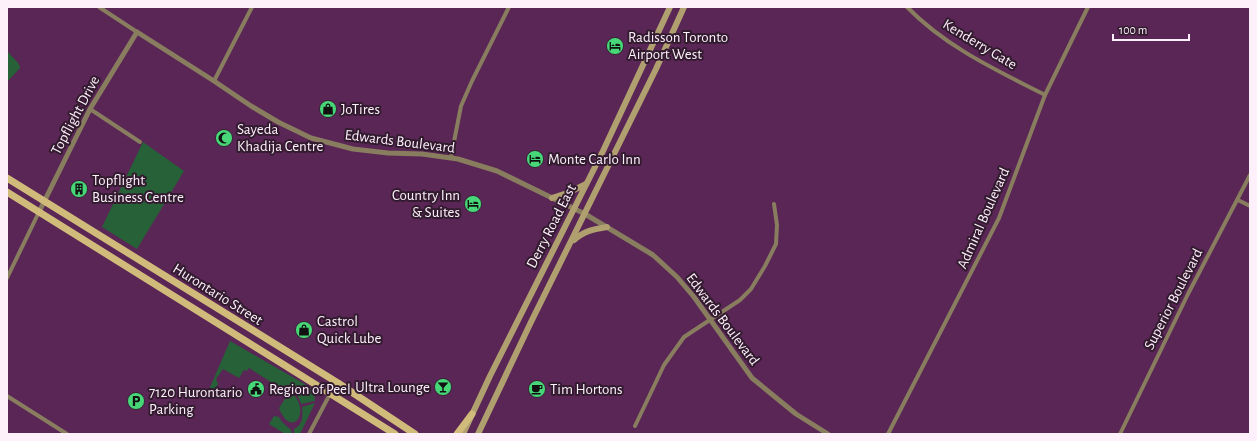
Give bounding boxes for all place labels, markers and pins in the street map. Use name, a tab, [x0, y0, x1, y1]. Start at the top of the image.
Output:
place label: Radisson Toronto Airport West	[628, 30, 728, 62]
hotel icon: Radisson Toronto Airport West	[605, 36, 625, 56]
shop icon: JoTires	[318, 99, 338, 119]
place label: JoTires	[341, 102, 380, 117]
place label: Sayeda Khadija Centre	[237, 122, 323, 154]
mosque icon: Sayeda Khadija Centre	[214, 128, 234, 148]
hotel icon: Monte Carlo Inn	[525, 149, 545, 169]
place label: Monte Carlo Inn	[548, 152, 641, 167]
place label: Topflight Business Centre	[92, 173, 184, 205]
building icon: Topflight Business Centre	[69, 179, 89, 199]
place label: Country Inn & Suites	[392, 188, 460, 220]
hotel icon: Country Inn & Suites	[463, 194, 483, 214]
place label: Castrol Quick Lube	[317, 314, 382, 346]
shop icon: Castrol Quick Lube	[294, 320, 314, 340]
bar icon: Ultra Lounge	[433, 377, 453, 397]
public building icon: Region of Peel	[246, 379, 266, 399]
cafe icon: Tim Hortons	[527, 379, 547, 399]
place label: Ultra Lounge	[355, 380, 430, 395]
place label: Region of Peel	[269, 382, 351, 397]
place label: Tim Hortons	[550, 382, 623, 397]
place label: 7120 Hurontario Parking	[149, 385, 242, 417]
parking icon: 7120 Hurontario Parking	[126, 391, 146, 411]

